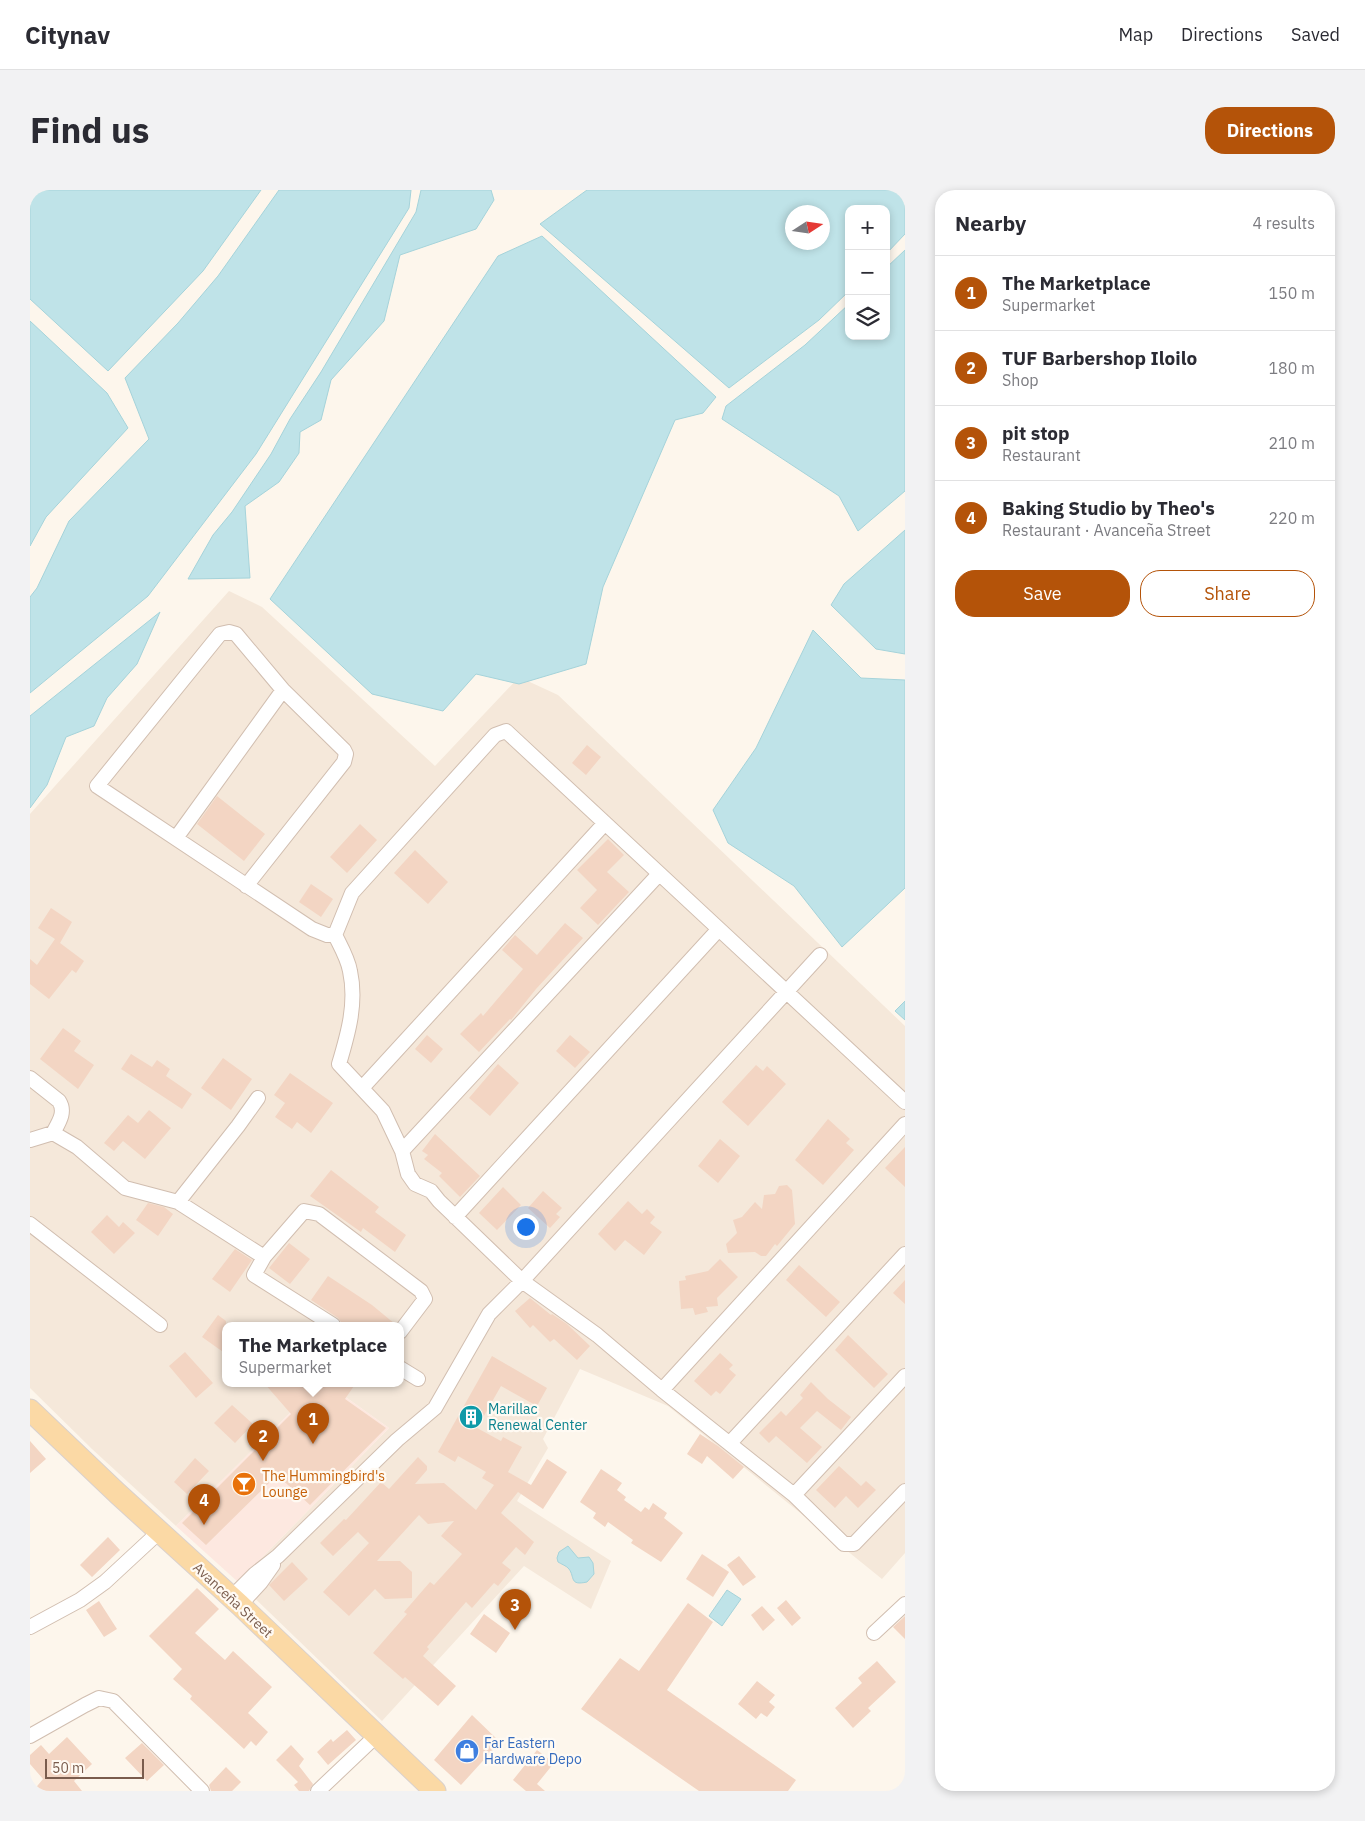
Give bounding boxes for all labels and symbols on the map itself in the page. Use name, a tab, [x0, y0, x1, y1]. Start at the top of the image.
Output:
north arrow	[785, 205, 830, 250]
your location	[513, 1214, 539, 1240]
place label: Marillac Renewal Center	[488, 1400, 587, 1434]
pin: 1	[297, 1403, 329, 1444]
building icon: Marillac Renewal Center	[458, 1404, 484, 1430]
pin: 2	[247, 1420, 279, 1461]
place label: The Hummingbird's Lounge	[262, 1467, 385, 1501]
bar icon: The Hummingbird's Lounge	[231, 1471, 257, 1497]
pin: 4	[188, 1484, 220, 1525]
street label: Avanceña Street	[189, 1558, 277, 1642]
pin: 3	[499, 1589, 531, 1630]
place label: Far Eastern Hardware Depo	[484, 1734, 582, 1768]
shop icon: Far Eastern Hardware Depo	[454, 1738, 480, 1764]
scale bar	[45, 1756, 144, 1779]

